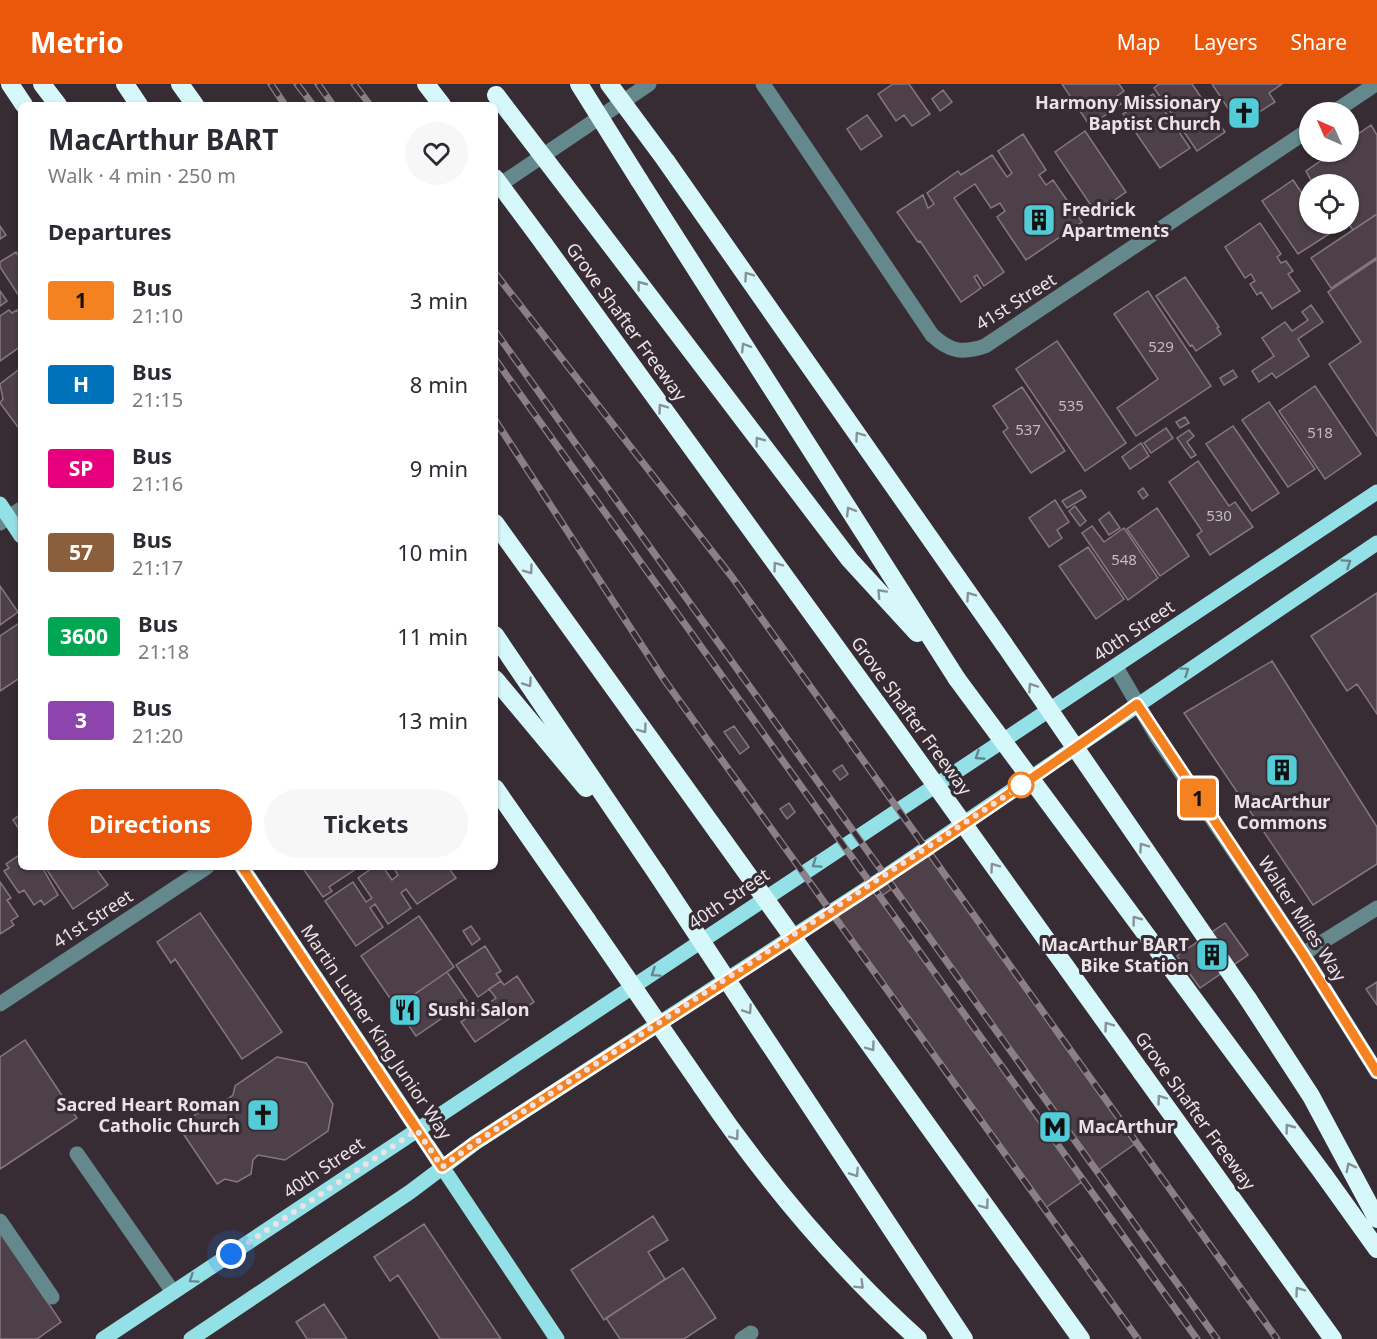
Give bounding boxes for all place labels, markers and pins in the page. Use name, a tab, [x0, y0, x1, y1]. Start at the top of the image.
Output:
place label: Harmony Missionary Baptist Church	[1035, 90, 1222, 135]
church icon: Harmony Missionary Baptist Church	[1226, 95, 1262, 131]
place label: Fredrick Apartments	[1062, 197, 1169, 242]
building icon: Fredrick Apartments	[1021, 202, 1057, 238]
building icon: MacArthur Commons	[1264, 752, 1300, 788]
unlabelled marker	[1008, 772, 1034, 798]
place label: MacArthur Commons	[1234, 789, 1330, 834]
place label: MacArthur BART Bike Station	[1041, 932, 1190, 977]
building icon: MacArthur BART Bike Station	[1194, 937, 1230, 973]
restaurant icon: Sushi Salon	[387, 992, 423, 1028]
place label: Sushi Salon	[428, 997, 529, 1021]
place label: Sacred Heart Roman Catholic Church	[57, 1092, 240, 1137]
church icon: Sacred Heart Roman Catholic Church	[245, 1097, 281, 1133]
metro station icon: MacArthur	[1037, 1109, 1073, 1145]
place label: MacArthur	[1078, 1114, 1175, 1138]

